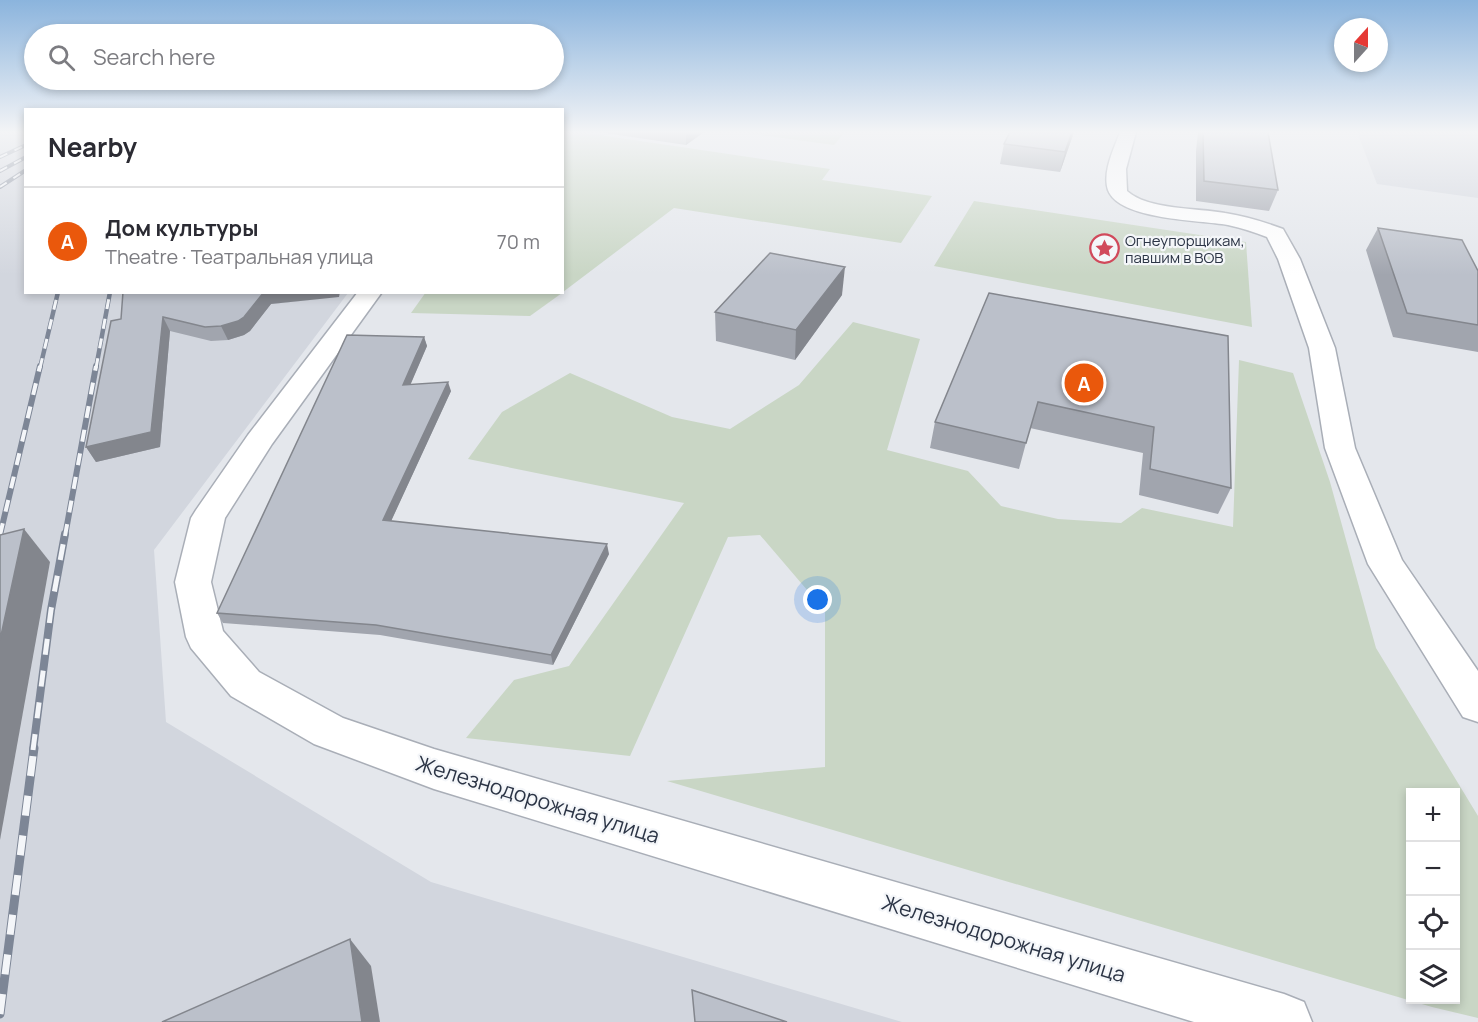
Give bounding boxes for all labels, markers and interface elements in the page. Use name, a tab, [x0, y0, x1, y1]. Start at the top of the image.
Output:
north arrow	[1334, 18, 1388, 72]
search box	[24, 24, 564, 90]
icon: search	[45, 41, 78, 74]
text: Search here	[93, 42, 215, 72]
text: Nearby	[48, 129, 137, 165]
text: Дом культуры	[105, 213, 258, 243]
text: A	[61, 228, 74, 255]
text: 70 m	[497, 228, 540, 255]
place label: Огнеупорщикам, павшим в ВОВ	[1125, 230, 1245, 268]
place icon: Огнеупорщикам, павшим в ВОВ	[1088, 233, 1120, 265]
text: Theatre · Театральная улица	[105, 243, 373, 270]
pin: A	[1064, 360, 1104, 406]
your location	[803, 585, 832, 614]
street label: Железнодорожная улица	[413, 749, 663, 849]
map controls	[1406, 788, 1460, 1004]
button: +	[1406, 788, 1460, 842]
button: −	[1406, 842, 1460, 896]
street label: Железнодорожная улица	[879, 888, 1129, 988]
button: locate	[1406, 896, 1460, 950]
button: layers	[1406, 950, 1460, 1004]

